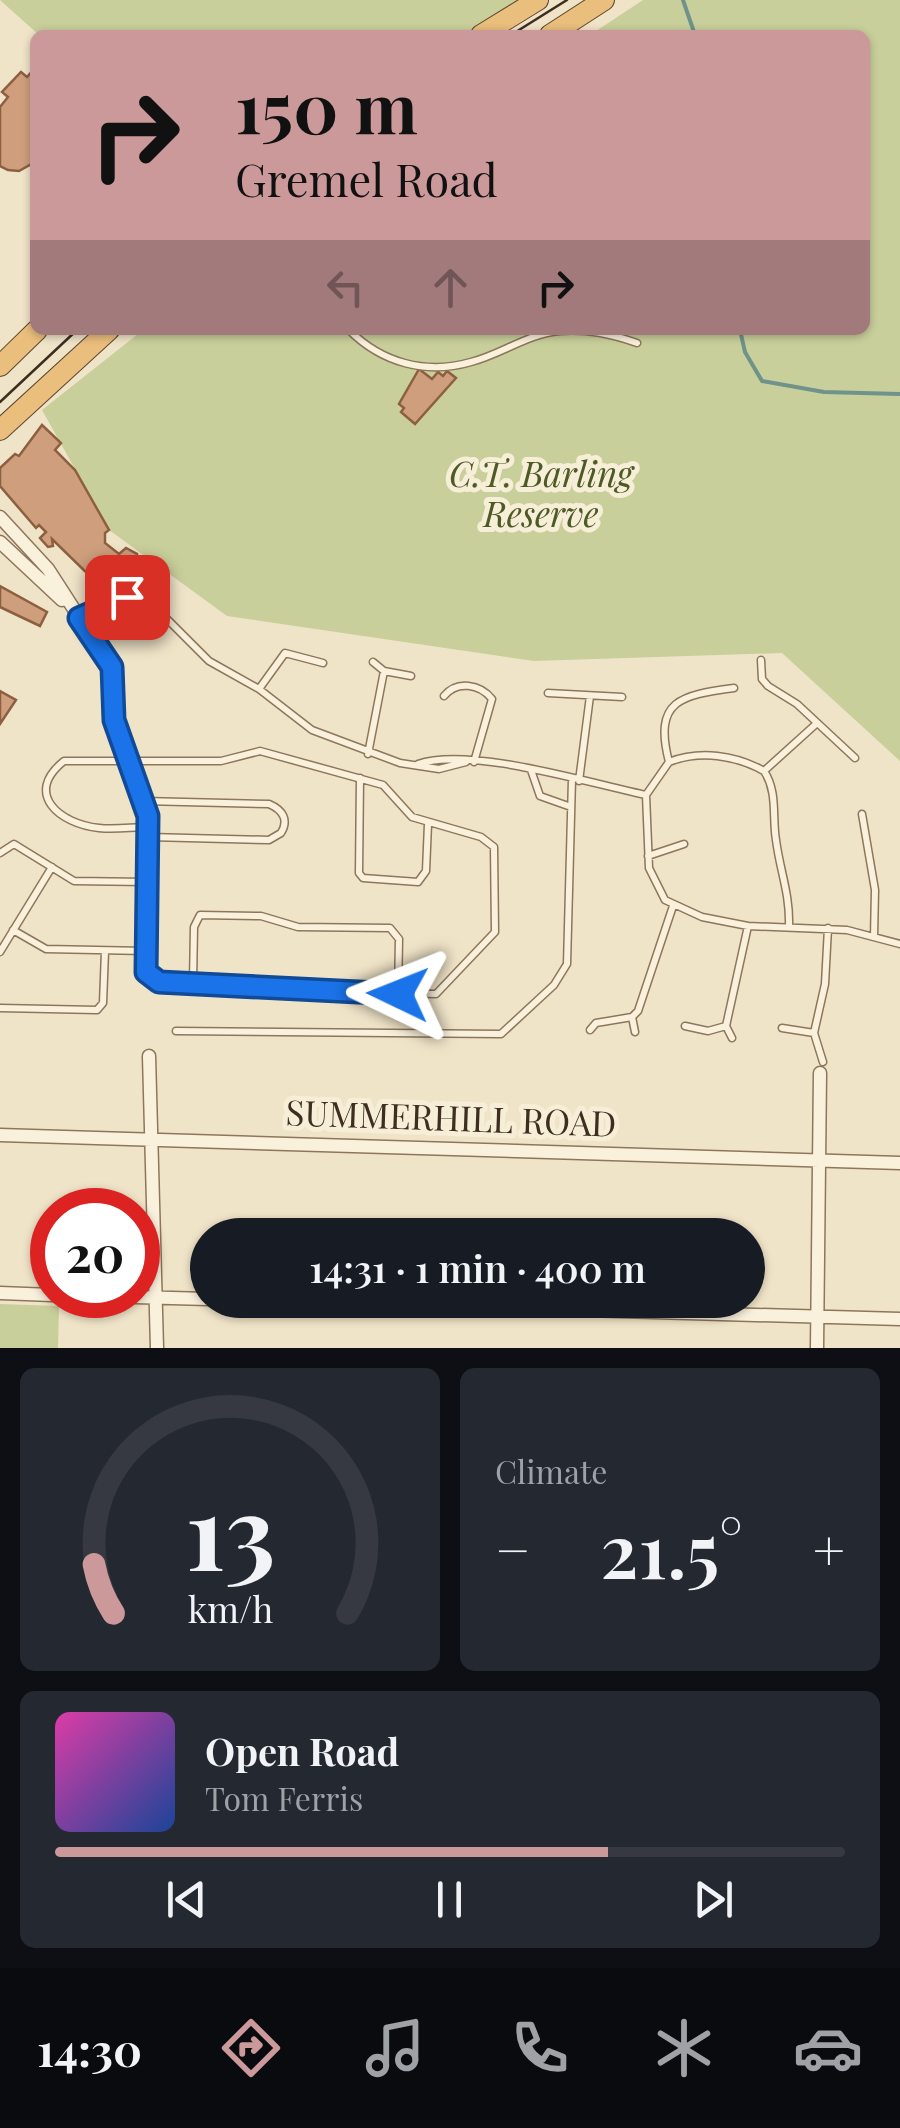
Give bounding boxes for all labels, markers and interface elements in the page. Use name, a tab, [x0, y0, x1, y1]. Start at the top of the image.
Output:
text: 150 m	[235, 58, 418, 152]
icon: right	[70, 70, 200, 200]
text: Gremel Road	[235, 148, 498, 208]
icon: left	[318, 260, 373, 315]
icon: ahead	[423, 260, 478, 315]
icon: right	[528, 260, 583, 315]
park label: C.T. Barling Reserve	[449, 449, 635, 536]
pin	[85, 555, 170, 640]
icon: arrive	[100, 570, 155, 625]
position arrow	[346, 942, 450, 1046]
street label: SUMMERHILL ROAD	[285, 1087, 617, 1146]
speed limit sign: 20	[30, 1188, 160, 1318]
text: 14:31 · 1 min · 400 m	[309, 1242, 646, 1293]
text: Climate	[495, 1449, 607, 1492]
text: 13	[185, 1458, 275, 1597]
text: 21.5°	[600, 1498, 743, 1598]
text: −	[495, 1511, 531, 1585]
text: +	[813, 1511, 845, 1585]
text: km/h	[187, 1584, 273, 1632]
text: Open Road	[205, 1725, 399, 1776]
text: Tom Ferris	[205, 1776, 363, 1819]
icon: previous	[159, 1872, 214, 1927]
icon: pause	[422, 1872, 477, 1927]
icon: next	[686, 1872, 741, 1927]
icon: directions	[216, 2013, 286, 2083]
icon: music	[360, 2013, 430, 2083]
icon: phone	[505, 2013, 575, 2083]
icon: climate	[649, 2013, 719, 2083]
icon: car	[793, 2013, 863, 2083]
text: 14:30	[37, 2018, 142, 2078]

